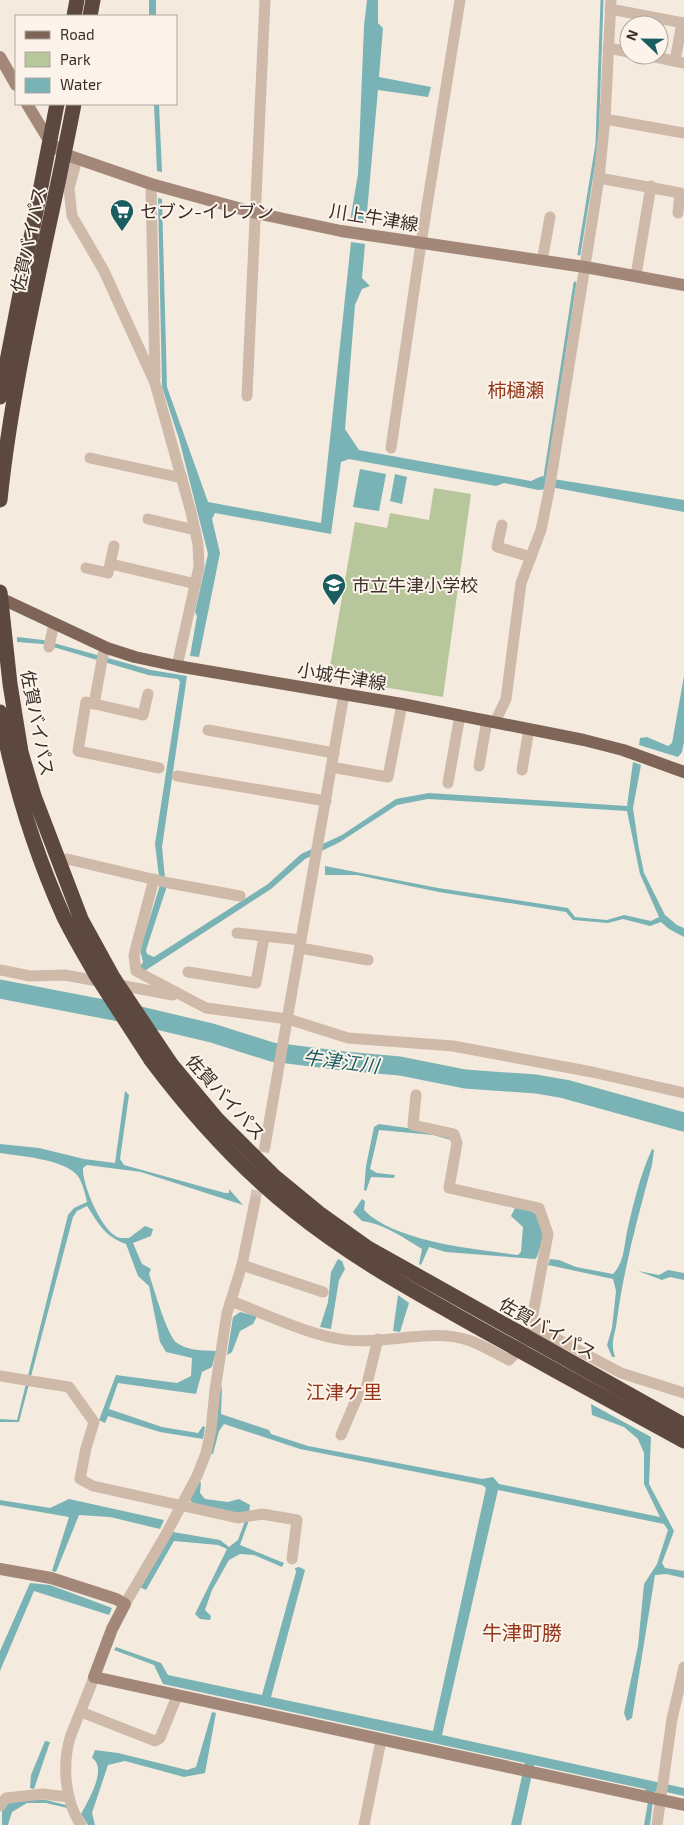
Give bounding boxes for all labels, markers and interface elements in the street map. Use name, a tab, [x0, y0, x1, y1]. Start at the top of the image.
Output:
legend	[15, 15, 178, 105]
north arrow	[619, 15, 669, 65]
text: Road	[60, 25, 95, 43]
text: N	[622, 27, 641, 43]
text: Park	[60, 50, 91, 68]
text: Water	[60, 75, 102, 93]
street label: 佐賀バイパス	[6, 184, 50, 294]
supermarket icon: セブン-イレブン	[109, 198, 135, 232]
street label: 川上牛津線	[328, 199, 420, 235]
place label: セブン-イレブン	[140, 200, 274, 222]
district label: 柿樋瀬	[487, 378, 545, 401]
school or university icon: 市立牛津小学校	[321, 572, 347, 606]
place label: 市立牛津小学校	[352, 574, 478, 596]
street label: 小城牛津線	[296, 658, 388, 694]
street label: 佐賀バイパス	[17, 668, 59, 778]
water label: 牛津江川	[302, 1045, 382, 1077]
street label: 佐賀バイパス	[182, 1050, 270, 1144]
street label: 佐賀バイパス	[496, 1292, 600, 1364]
district label: 江津ケ里	[306, 1380, 382, 1403]
district label: 牛津町勝	[482, 1620, 562, 1644]

